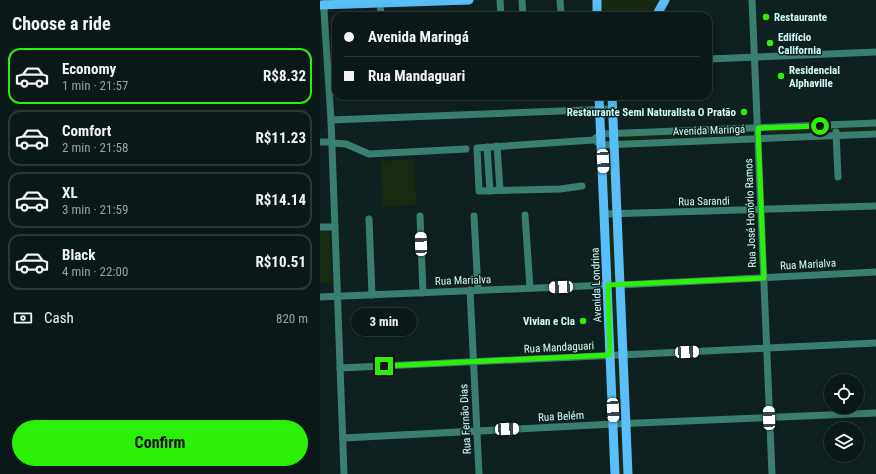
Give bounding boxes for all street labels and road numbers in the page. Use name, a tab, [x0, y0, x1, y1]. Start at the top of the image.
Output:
street label: Avenida Maringá	[673, 123, 745, 138]
street label: Rua José Honório Ramos	[742, 158, 759, 268]
street label: Rua Sarandi	[678, 195, 730, 208]
street label: Avenida Londrina	[589, 247, 604, 323]
street label: Rua Marialva	[780, 257, 836, 272]
street label: Rua Marialva	[435, 273, 491, 288]
street label: Rua Mandaguari	[523, 339, 595, 356]
street label: Rua Fernão Dias	[457, 383, 474, 454]
street label: Rua Belém	[538, 409, 584, 424]

